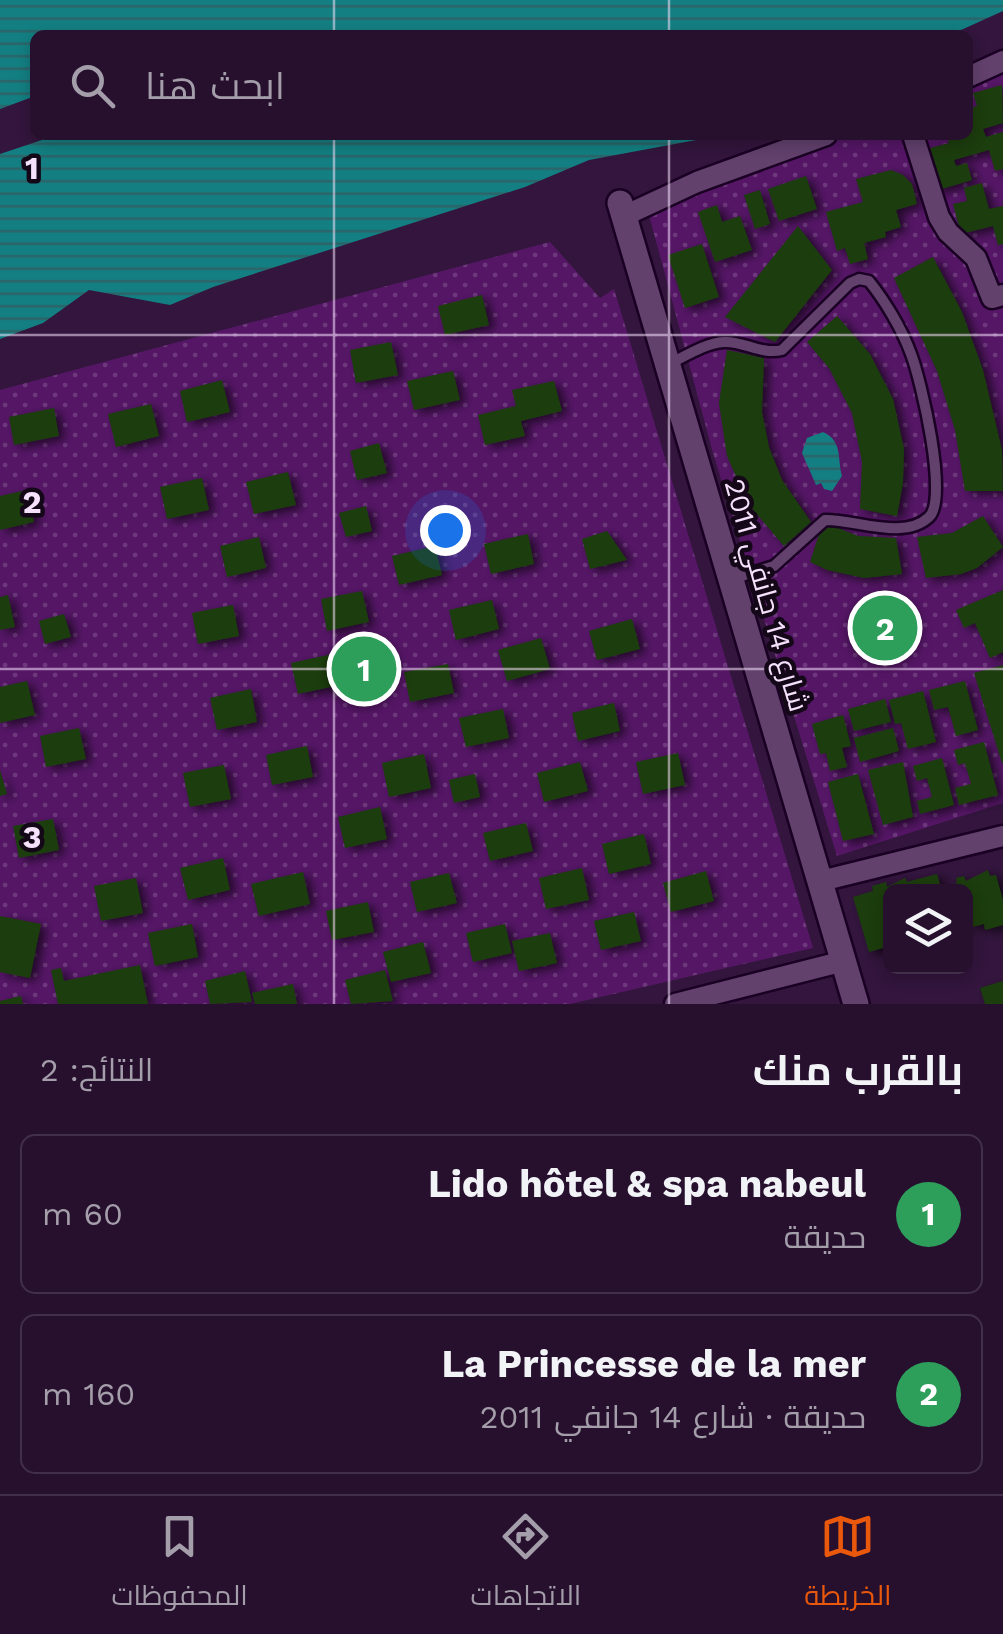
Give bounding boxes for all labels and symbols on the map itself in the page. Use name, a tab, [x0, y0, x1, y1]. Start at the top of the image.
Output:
text: 1	[25, 149, 39, 187]
street label: شارع 14 جانفي 2011	[713, 475, 816, 717]
text: 2	[22, 483, 42, 521]
your location	[420, 505, 471, 556]
pin: 2	[852, 590, 918, 666]
pin: 1	[332, 632, 396, 706]
text: 3	[23, 818, 41, 856]

